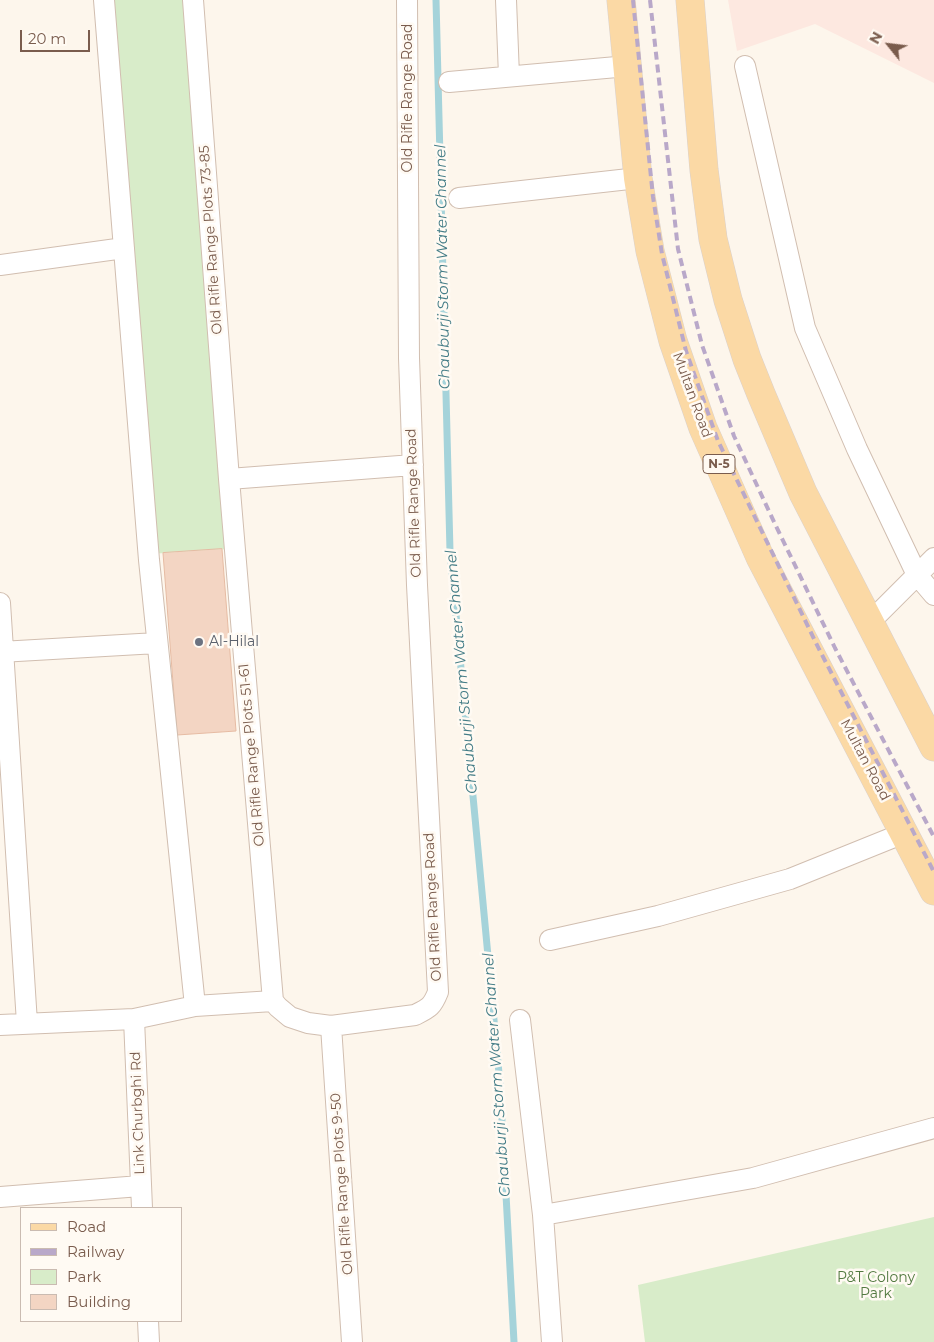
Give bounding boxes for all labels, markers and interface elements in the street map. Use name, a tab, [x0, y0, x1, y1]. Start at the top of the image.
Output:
scale bar	[22, 20, 92, 52]
north arrow	[864, 20, 914, 70]
street label: Old Rifle Range Road	[400, 23, 416, 173]
text: N	[865, 28, 886, 47]
text: 20 m	[28, 29, 66, 48]
street label: Old Rifle Range Plots 73-85	[196, 145, 226, 335]
water label: Chauburji Storm Water Channel	[432, 145, 454, 389]
street label: Multan Road	[669, 350, 715, 440]
street label: Old Rifle Range Road	[403, 428, 425, 578]
road number: N-5	[703, 454, 735, 474]
water label: Chauburji Storm Water Channel	[442, 549, 482, 795]
place label: Al-Hilal	[209, 634, 259, 650]
marker: Al-Hilal	[193, 636, 205, 648]
street label: Old Rifle Range Plots 51-61	[236, 663, 268, 847]
street label: Multan Road	[836, 716, 894, 804]
street label: Old Rifle Range Road	[421, 832, 445, 982]
water label: Chauburji Storm Water Channel	[479, 952, 515, 1198]
street label: Link Churbghi Rd	[127, 1051, 149, 1175]
street label: Old Rifle Range Plots 9-50	[327, 1092, 357, 1276]
legend	[20, 1207, 182, 1322]
text: Road	[67, 1217, 106, 1236]
text: Railway	[67, 1242, 124, 1261]
text: Park	[67, 1267, 101, 1286]
park label: P&T Colony Park	[837, 1270, 915, 1302]
text: Building	[67, 1292, 131, 1311]

